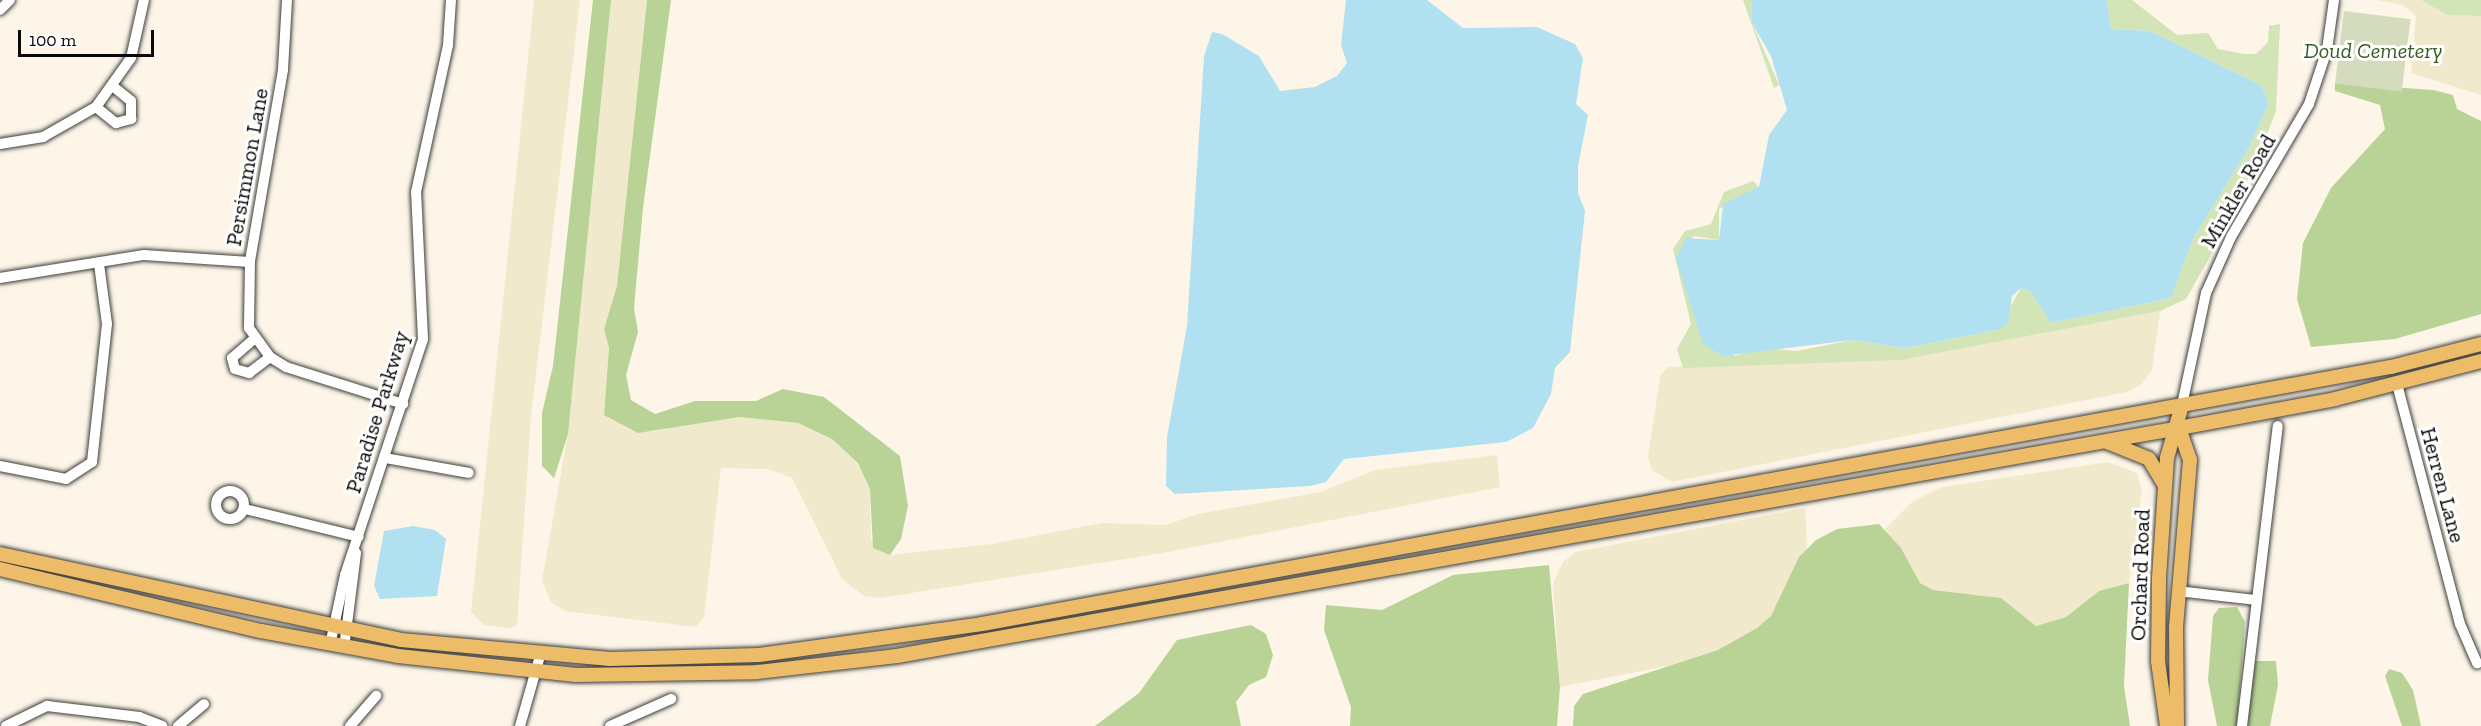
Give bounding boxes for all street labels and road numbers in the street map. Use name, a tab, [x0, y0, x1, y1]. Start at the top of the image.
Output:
street label: Persimmon Lane	[220, 86, 274, 248]
street label: Minkler Road	[2195, 129, 2281, 253]
street label: Paradise Parkway	[340, 328, 414, 496]
street label: Herren Lane	[2415, 424, 2471, 546]
street label: Orchard Road	[2125, 509, 2155, 641]

